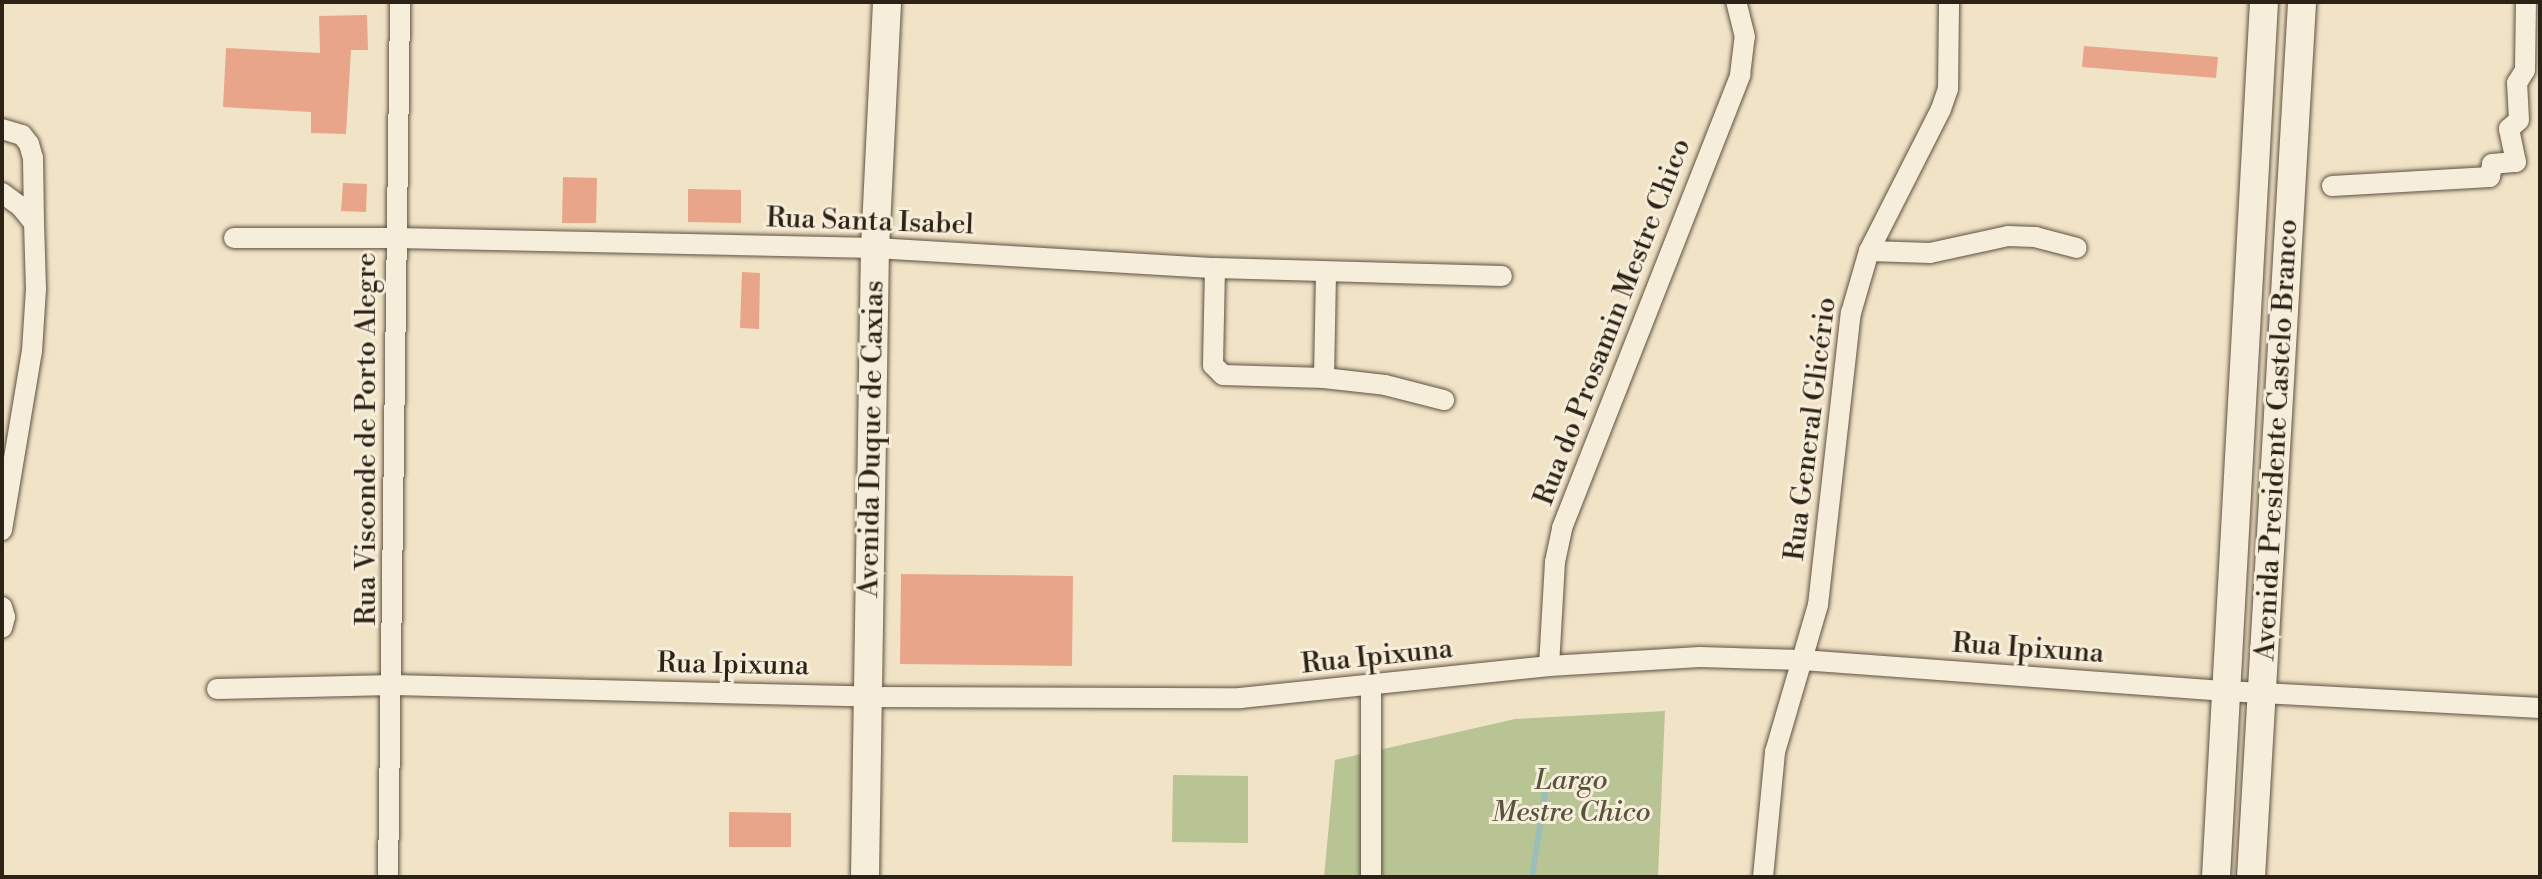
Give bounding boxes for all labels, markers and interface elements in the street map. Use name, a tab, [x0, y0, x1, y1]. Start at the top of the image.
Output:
street label: Rua do Prosamin Mestre Chico	[1527, 134, 1699, 510]
street label: Rua Santa Isabel	[766, 202, 974, 242]
street label: Avenida Presidente Castelo Branco	[2249, 218, 2305, 662]
street label: Rua Visconde de Porto Alegre	[350, 252, 384, 626]
street label: Avenida Duque de Caxias	[852, 280, 892, 598]
street label: Rua General Glicério	[1778, 295, 1844, 563]
street label: Rua Ipixuna	[1951, 627, 2105, 671]
street label: Rua Ipixuna	[1300, 632, 1454, 682]
street label: Rua Ipixuna	[657, 647, 809, 683]
park label: Largo Mestre Chico	[1492, 764, 1650, 830]

